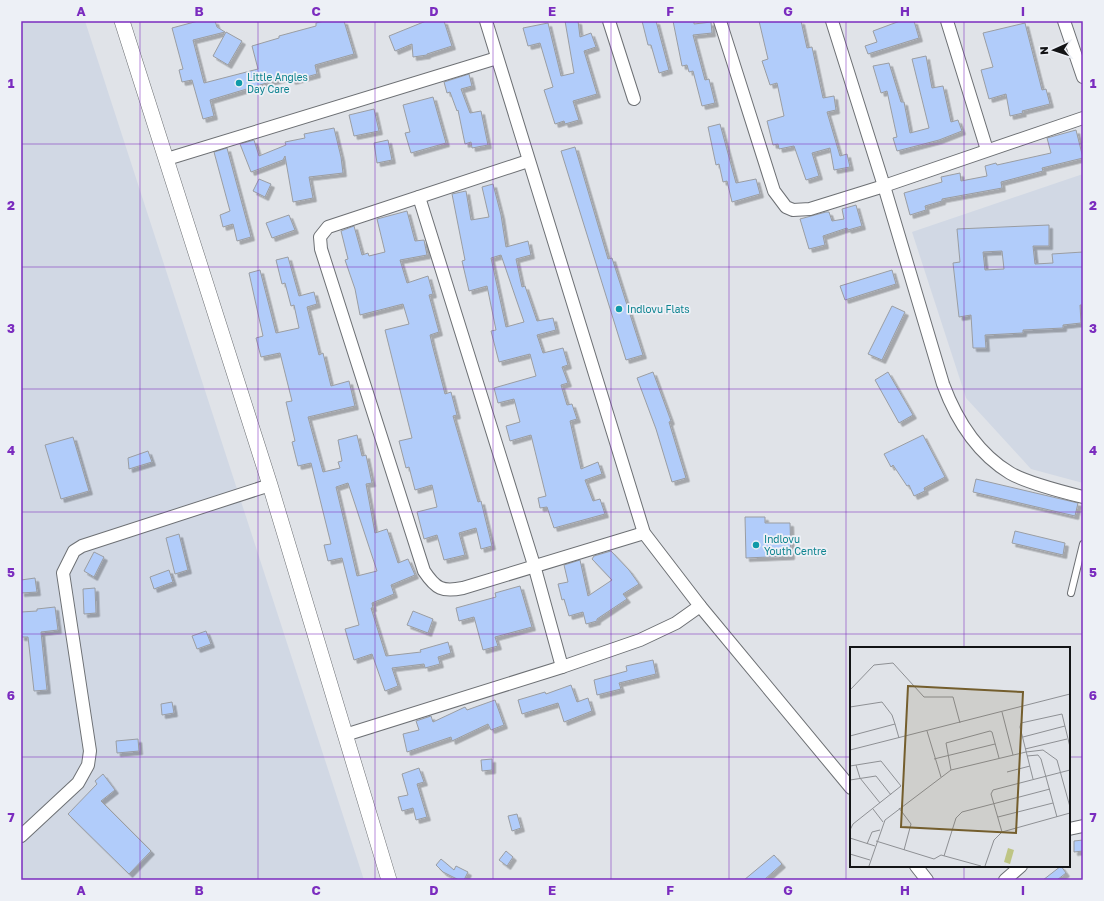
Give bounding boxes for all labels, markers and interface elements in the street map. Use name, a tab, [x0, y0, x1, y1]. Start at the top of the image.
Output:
text: A	[76, 3, 86, 19]
text: B	[194, 3, 204, 19]
text: C	[311, 3, 321, 19]
text: D	[429, 3, 439, 19]
text: E	[548, 3, 556, 19]
text: F	[666, 3, 674, 19]
text: G	[783, 3, 793, 19]
text: H	[900, 3, 910, 19]
text: I	[1021, 3, 1025, 19]
north arrow	[1034, 30, 1074, 70]
text: N	[1037, 46, 1050, 55]
place label: Little Angles Day Care	[247, 71, 308, 95]
text: 1	[8, 75, 15, 91]
text: 1	[1090, 75, 1097, 91]
marker: Little Angles Day Care	[234, 78, 244, 88]
text: 2	[7, 197, 15, 213]
text: 2	[1089, 197, 1097, 213]
place label: Indlovu Flats	[627, 303, 690, 315]
marker: Indlovu Flats	[614, 304, 624, 314]
text: 3	[7, 320, 15, 336]
text: 3	[1089, 320, 1097, 336]
text: 4	[7, 442, 15, 458]
text: 4	[1089, 442, 1097, 458]
place label: Indlovu Youth Centre	[764, 533, 827, 557]
marker: Indlovu Youth Centre	[751, 540, 761, 550]
text: 5	[7, 564, 15, 580]
text: 5	[1089, 564, 1097, 580]
inset map	[850, 647, 1070, 867]
text: 6	[7, 687, 15, 703]
text: 6	[1089, 687, 1097, 703]
text: 7	[7, 809, 15, 825]
text: 7	[1089, 809, 1097, 825]
text: A	[76, 882, 86, 898]
text: B	[194, 882, 204, 898]
text: C	[311, 882, 321, 898]
text: D	[429, 882, 439, 898]
text: E	[548, 882, 556, 898]
text: F	[666, 882, 674, 898]
text: G	[783, 882, 793, 898]
text: H	[900, 882, 910, 898]
text: I	[1021, 882, 1025, 898]

